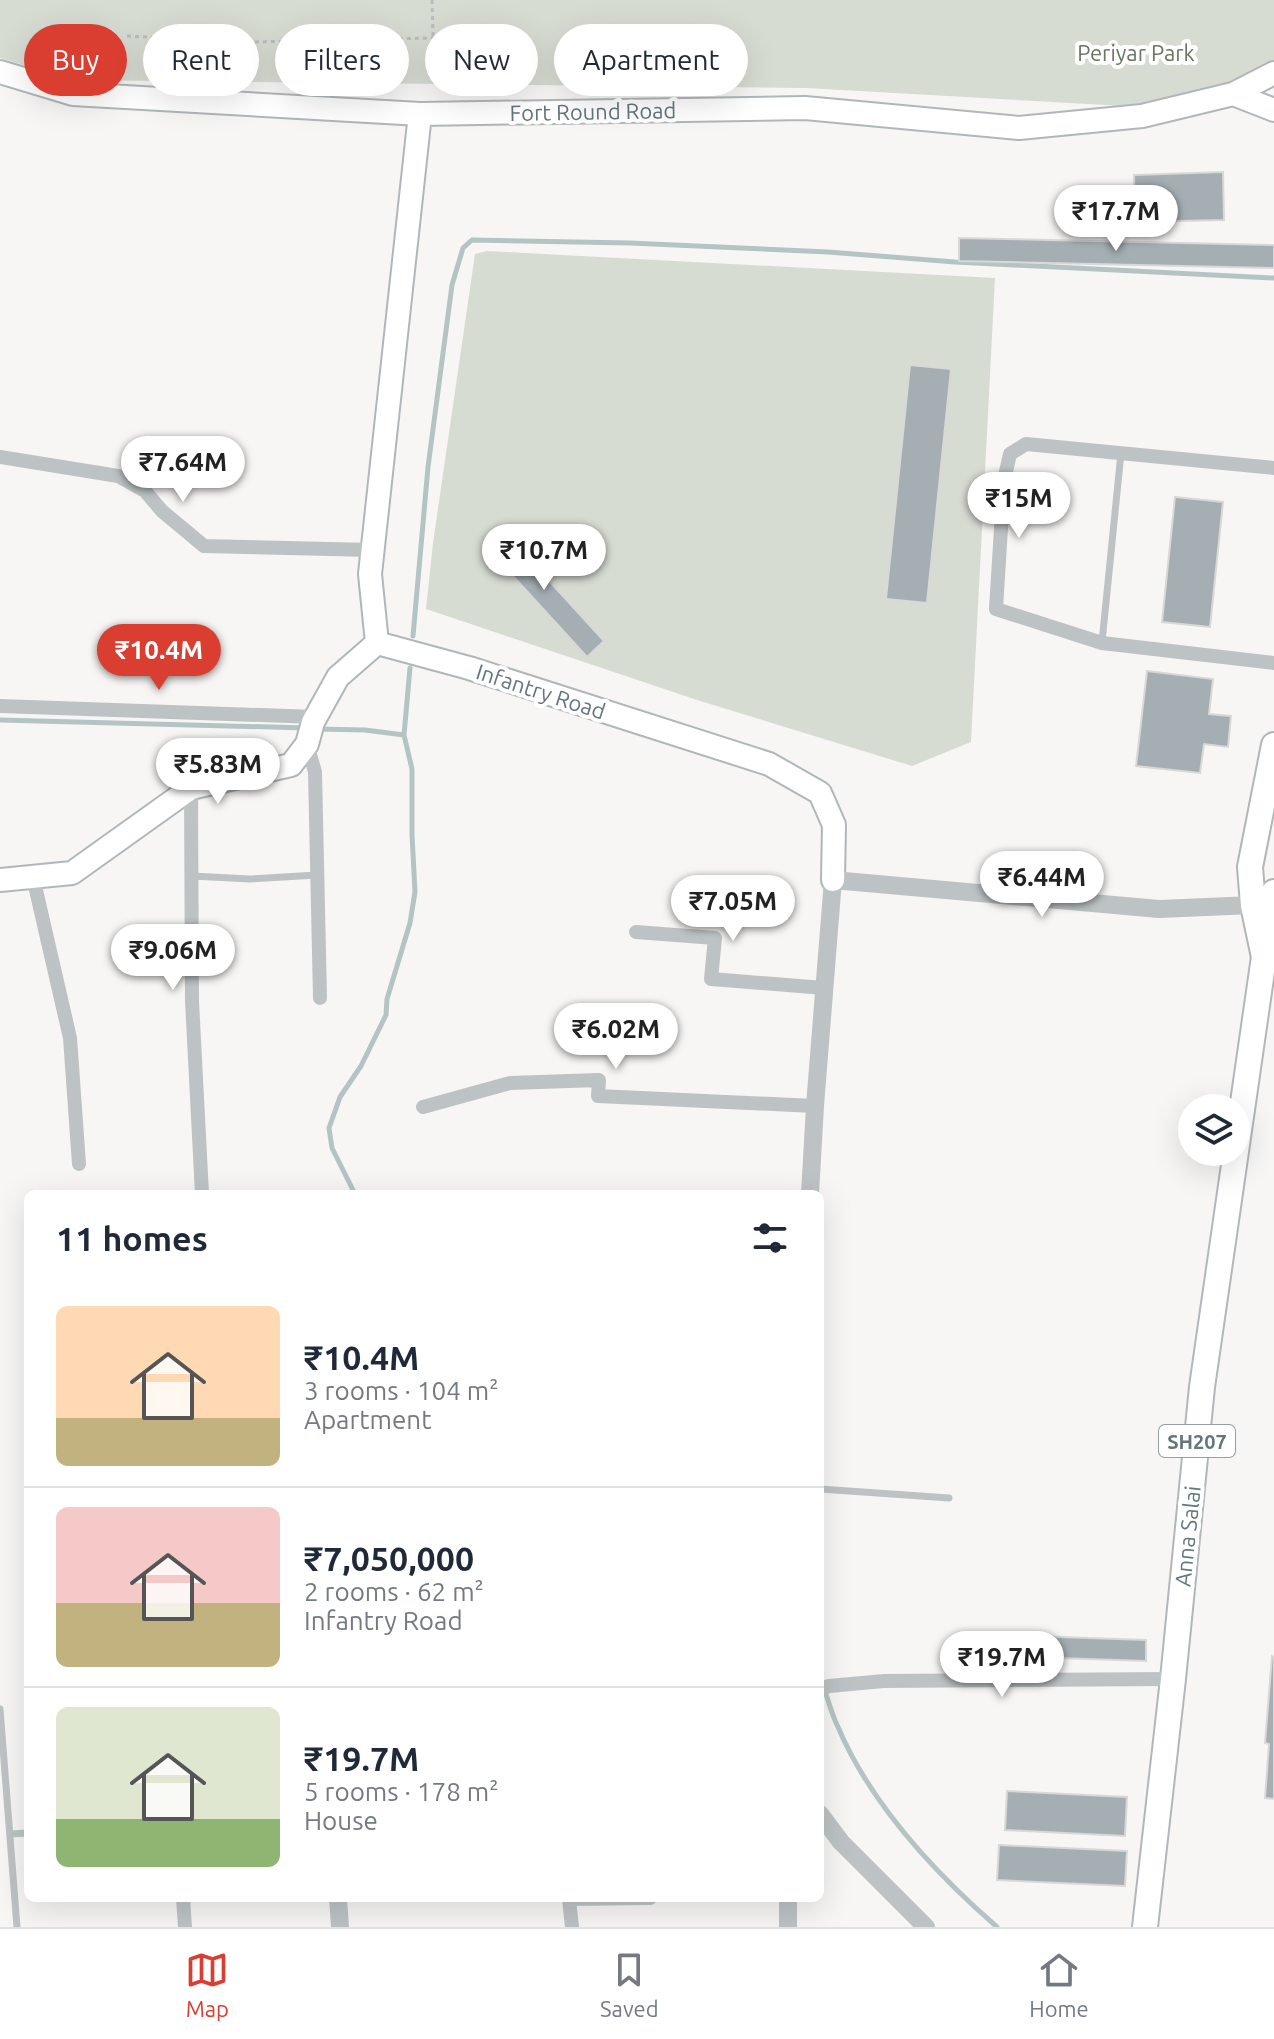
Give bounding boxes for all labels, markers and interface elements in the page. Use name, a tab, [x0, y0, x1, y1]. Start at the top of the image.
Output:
chip: Buy	[24, 24, 127, 96]
chip: Rent	[143, 24, 259, 96]
chip: Filters	[275, 24, 409, 96]
chip: New	[425, 24, 538, 96]
chip: Apartment	[554, 24, 748, 96]
park label: Periyar Park	[1077, 40, 1195, 65]
street label: Fort Round Road	[509, 97, 677, 125]
pin: ₹17.7M	[1051, 185, 1181, 253]
text: ₹17.7M	[1072, 196, 1160, 225]
pin: ₹7.64M	[118, 436, 248, 504]
text: ₹7.64M	[139, 447, 227, 476]
pin: ₹15M	[972, 472, 1066, 540]
text: ₹15M	[985, 483, 1053, 512]
pin: ₹10.7M	[479, 524, 609, 592]
text: ₹10.7M	[500, 535, 588, 564]
pin: ₹10.4M	[94, 624, 224, 692]
text: ₹10.4M	[115, 635, 203, 664]
street label: Infantry Road	[473, 658, 609, 724]
pin: ₹5.83M	[153, 738, 283, 806]
text: ₹5.83M	[174, 749, 262, 778]
pin: ₹6.44M	[977, 851, 1107, 919]
text: ₹6.44M	[998, 862, 1086, 891]
pin: ₹7.05M	[668, 875, 798, 943]
text: ₹7.05M	[689, 886, 777, 915]
pin: ₹9.06M	[108, 924, 238, 992]
text: ₹9.06M	[129, 935, 217, 964]
pin: ₹6.02M	[551, 1003, 681, 1071]
text: ₹6.02M	[572, 1014, 660, 1043]
map controls	[1178, 1094, 1250, 1166]
button: layers	[1178, 1094, 1250, 1166]
icon: filters	[748, 1216, 792, 1260]
text: 11 homes	[56, 1219, 208, 1257]
icon: home	[120, 1338, 216, 1434]
text: ₹10.4M	[304, 1338, 419, 1376]
text: 3 rooms · 104 m²	[304, 1376, 499, 1405]
text: Apartment	[304, 1405, 431, 1434]
road number: SH207	[1159, 1425, 1235, 1457]
street label: Anna Salai	[1169, 1484, 1205, 1588]
icon: home	[120, 1539, 216, 1635]
text: ₹7,050,000	[304, 1539, 474, 1577]
text: 2 rooms · 62 m²	[304, 1577, 484, 1606]
text: Infantry Road	[304, 1606, 463, 1635]
pin: ₹19.7M	[937, 1631, 1067, 1699]
text: ₹19.7M	[958, 1642, 1046, 1671]
icon: home	[120, 1739, 216, 1835]
text: ₹19.7M	[304, 1739, 419, 1777]
text: 5 rooms · 178 m²	[304, 1777, 499, 1806]
text: House	[304, 1806, 378, 1835]
tab: Map	[185, 1948, 229, 2021]
tab: Saved	[600, 1948, 659, 2021]
tab: Home	[1029, 1948, 1089, 2021]

